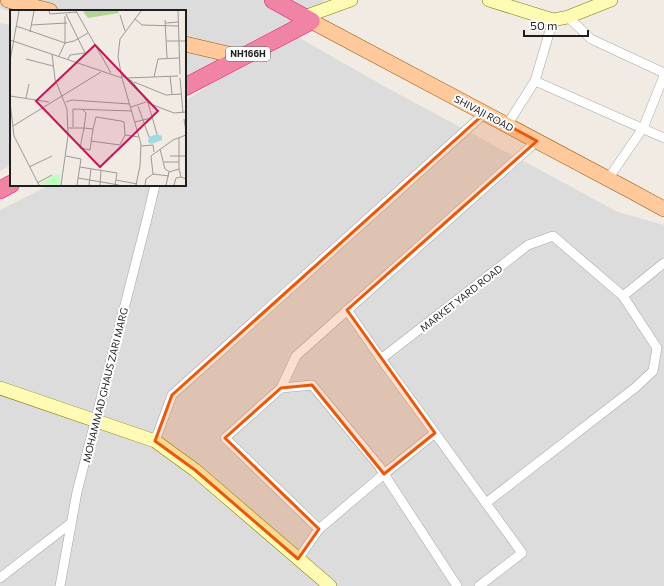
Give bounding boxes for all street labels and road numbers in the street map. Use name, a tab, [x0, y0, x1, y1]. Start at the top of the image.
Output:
road number: NH166H	[226, 47, 270, 61]
street label: SHIVAJI ROAD	[452, 92, 516, 134]
street label: MARKET YARD ROAD	[417, 262, 505, 334]
street label: MOHAMMAD GHAUS ZARI MARG	[80, 306, 130, 464]

